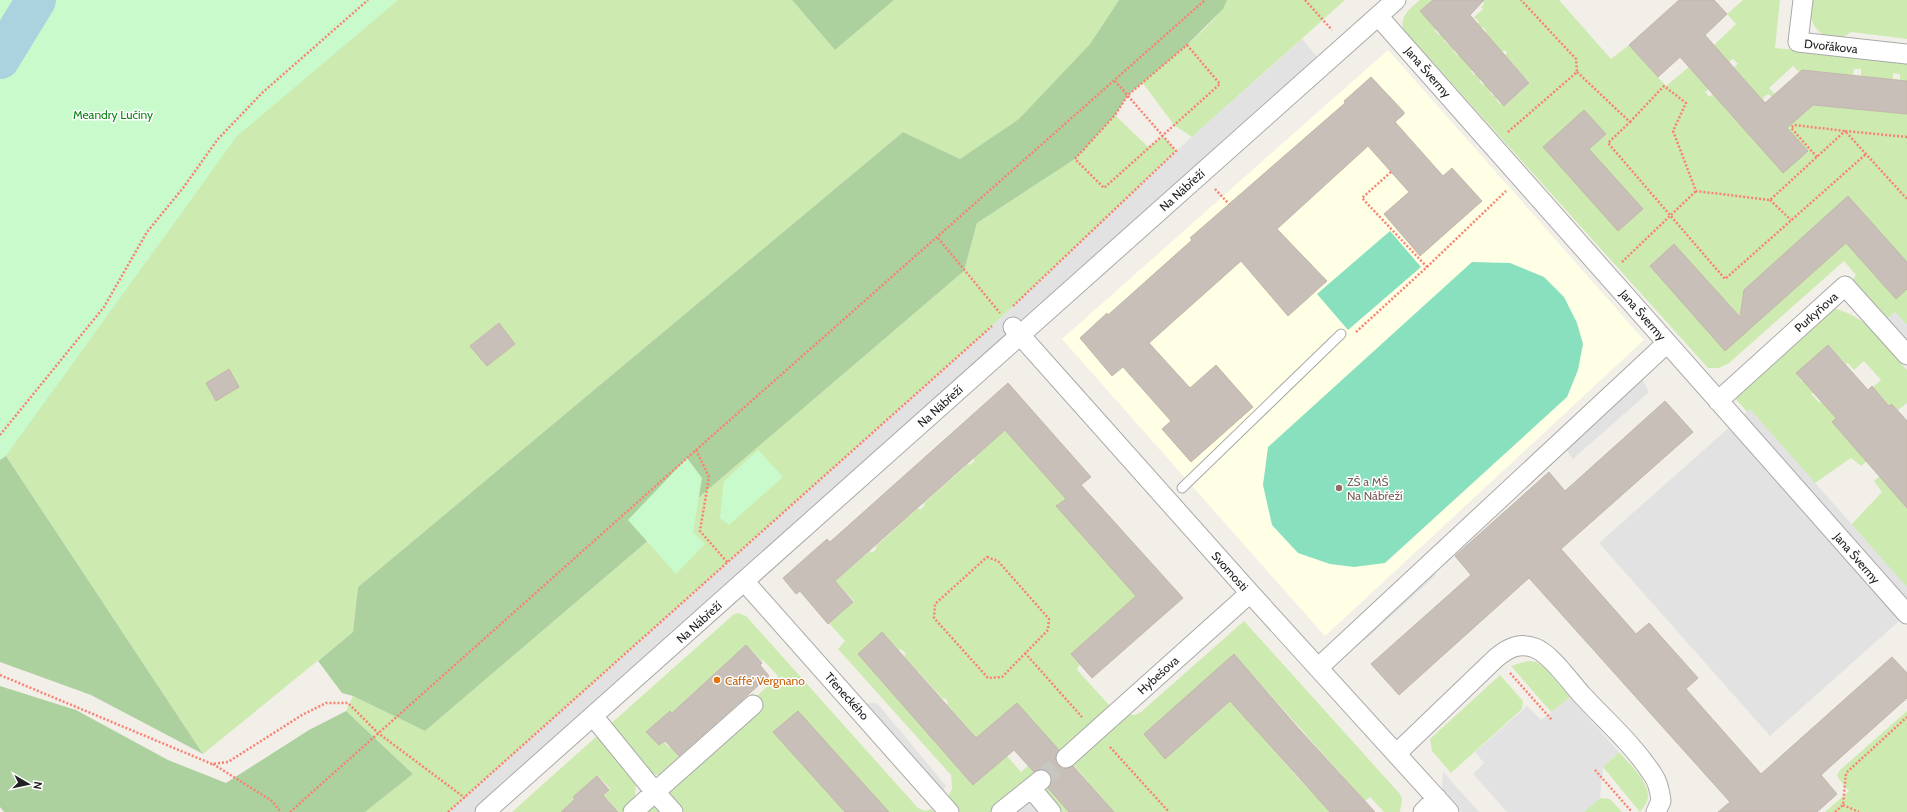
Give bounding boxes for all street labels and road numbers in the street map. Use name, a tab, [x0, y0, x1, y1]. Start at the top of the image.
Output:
street label: Dvořákova	[1803, 36, 1859, 56]
street label: Jana Švermy	[1401, 43, 1454, 101]
street label: Na Nábřeží	[1156, 165, 1208, 214]
street label: Jana Švermy	[1616, 286, 1669, 344]
street label: Purkyňova	[1791, 289, 1841, 335]
street label: Na Nábřeží	[914, 381, 966, 430]
street label: Jana Švermy	[1830, 529, 1883, 587]
street label: Svornosti	[1208, 548, 1252, 594]
street label: Na Nábřeží	[673, 597, 725, 646]
street label: Hybešova	[1134, 652, 1182, 697]
street label: Třeneckého	[822, 669, 873, 723]

